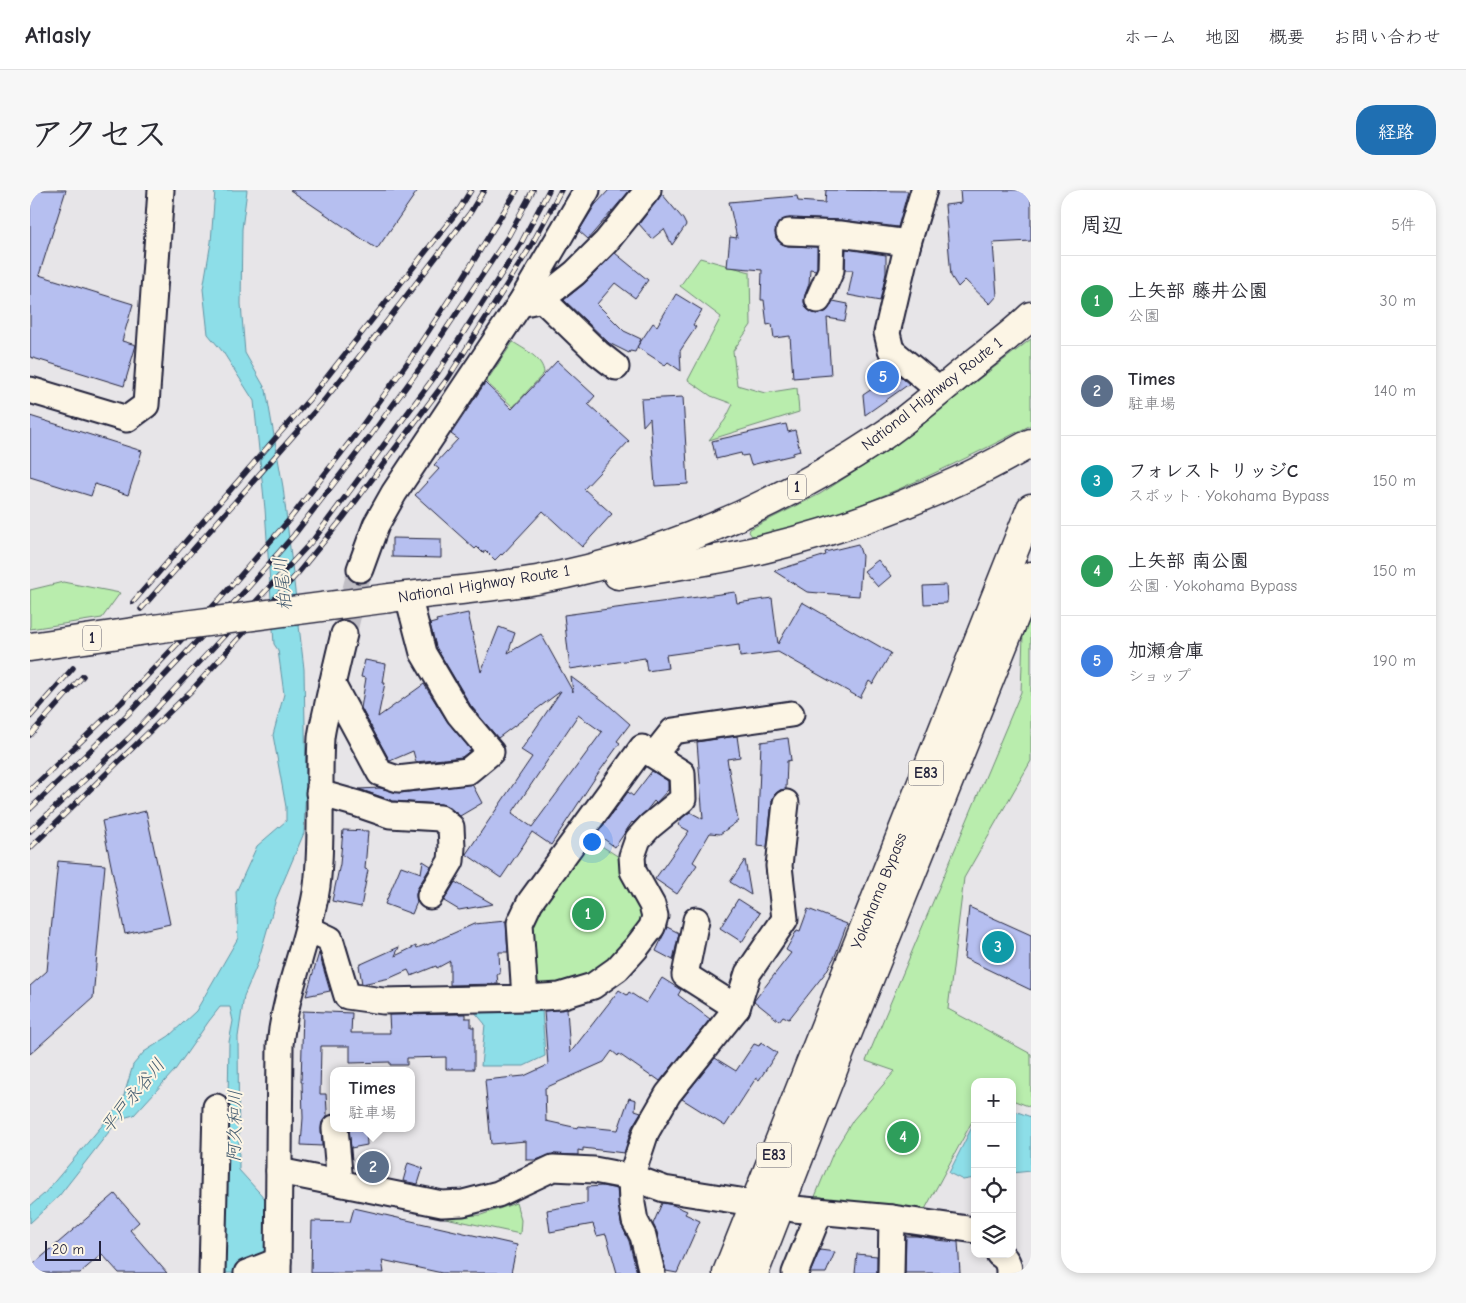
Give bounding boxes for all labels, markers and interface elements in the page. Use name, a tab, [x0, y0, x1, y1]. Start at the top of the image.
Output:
text: Atlasly	[25, 21, 91, 49]
text: ホーム	[1124, 27, 1177, 48]
text: 地図	[1205, 27, 1241, 48]
text: 概要	[1269, 27, 1305, 48]
text: お問い合わせ	[1333, 27, 1441, 48]
button: 経路	[1356, 105, 1436, 155]
text: アクセス	[30, 114, 168, 155]
text: 周辺	[1081, 213, 1123, 237]
text: 5件	[1391, 216, 1416, 234]
text: 上矢部 藤井公園	[1128, 280, 1268, 302]
text: 1	[1094, 292, 1100, 310]
text: 30 m	[1380, 292, 1416, 310]
text: 公園	[1128, 307, 1160, 325]
street label: National Highway Route 1	[858, 333, 1006, 455]
pin: 5	[867, 358, 899, 396]
text: Times	[1128, 368, 1175, 390]
text: 2	[1093, 382, 1101, 400]
text: 140 m	[1374, 382, 1416, 400]
text: 駐車場	[1128, 395, 1176, 413]
text: フォレスト リッジC	[1128, 460, 1298, 482]
text: 3	[1093, 472, 1101, 490]
text: 150 m	[1373, 472, 1416, 490]
road number: 1	[788, 474, 806, 500]
text: スポット · Yokohama Bypass	[1128, 487, 1329, 505]
text: 上矢部 南公園	[1128, 550, 1249, 572]
water label: 柏尾川	[270, 556, 296, 612]
street label: National Highway Route 1	[397, 562, 571, 606]
text: 4	[1093, 562, 1101, 580]
text: 150 m	[1373, 562, 1416, 580]
text: 公園 · Yokohama Bypass	[1128, 577, 1297, 595]
road number: 1	[83, 626, 101, 650]
text: 加瀬倉庫	[1128, 640, 1204, 662]
text: 5	[1093, 652, 1101, 670]
text: 190 m	[1373, 652, 1416, 670]
text: ショップ	[1128, 667, 1191, 685]
road number: E83	[908, 760, 944, 786]
your location	[579, 829, 605, 855]
street label: Yokohama Bypass	[847, 830, 911, 952]
pin: 1	[572, 895, 604, 933]
pin: 3	[982, 928, 1014, 966]
water label: 平戸永谷川	[97, 1054, 169, 1138]
popup	[330, 1067, 415, 1132]
text: Times	[348, 1077, 396, 1099]
map controls	[971, 1078, 1016, 1258]
button: +	[971, 1078, 1016, 1123]
water label: 阿久和川	[224, 1090, 246, 1162]
text: 駐車場	[348, 1104, 397, 1122]
pin: 4	[887, 1118, 919, 1156]
button: −	[971, 1123, 1016, 1168]
road number: E83	[756, 1142, 792, 1168]
pin: 2	[357, 1148, 389, 1186]
button: locate	[971, 1168, 1016, 1213]
button: layers	[971, 1213, 1016, 1258]
scale bar	[45, 1238, 101, 1261]
text: 20 m	[52, 1241, 84, 1258]

